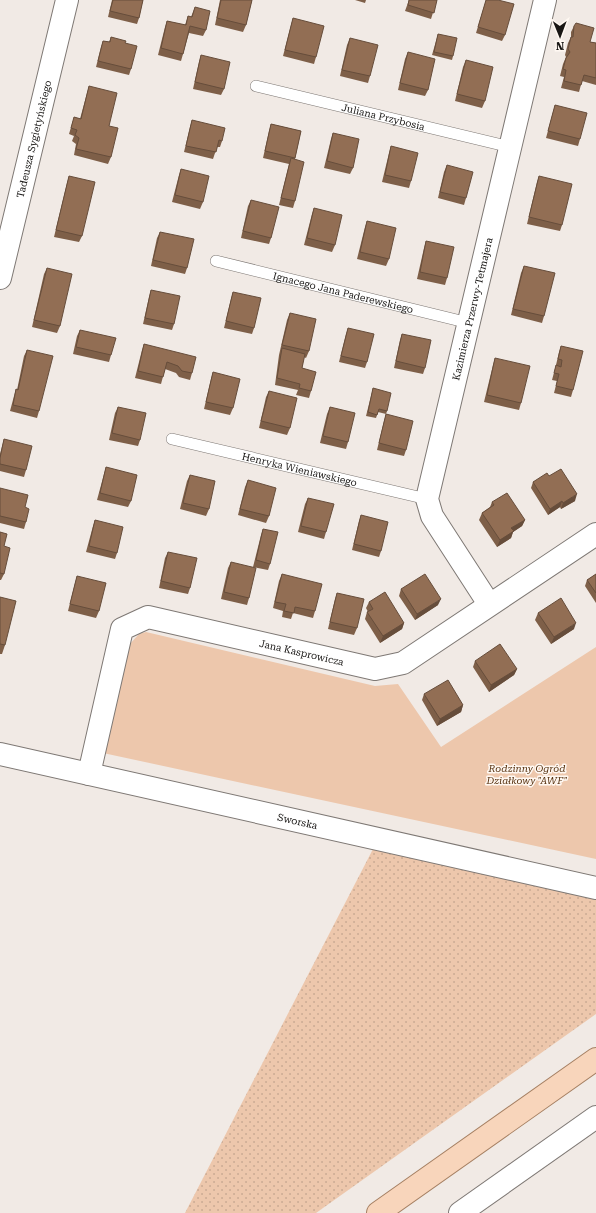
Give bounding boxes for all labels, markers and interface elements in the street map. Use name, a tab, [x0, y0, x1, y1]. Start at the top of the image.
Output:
north arrow	[540, 16, 580, 56]
text: N	[555, 39, 565, 52]
street label: Tadeusza Sygietyńskiego	[14, 79, 53, 199]
street label: Juliana Przybosia	[341, 101, 427, 132]
street label: Kazimierza Przerwy-Tetmajera	[450, 236, 494, 381]
street label: Ignacego Jana Paderewskiego	[272, 270, 414, 315]
street label: Henryka Wieniawskiego	[241, 450, 358, 488]
street label: Jana Kasprowicza	[258, 637, 345, 667]
park label: Rodzinny Ogród Działkowy "AWF"	[485, 763, 568, 786]
street label: Sworska	[276, 811, 319, 831]

